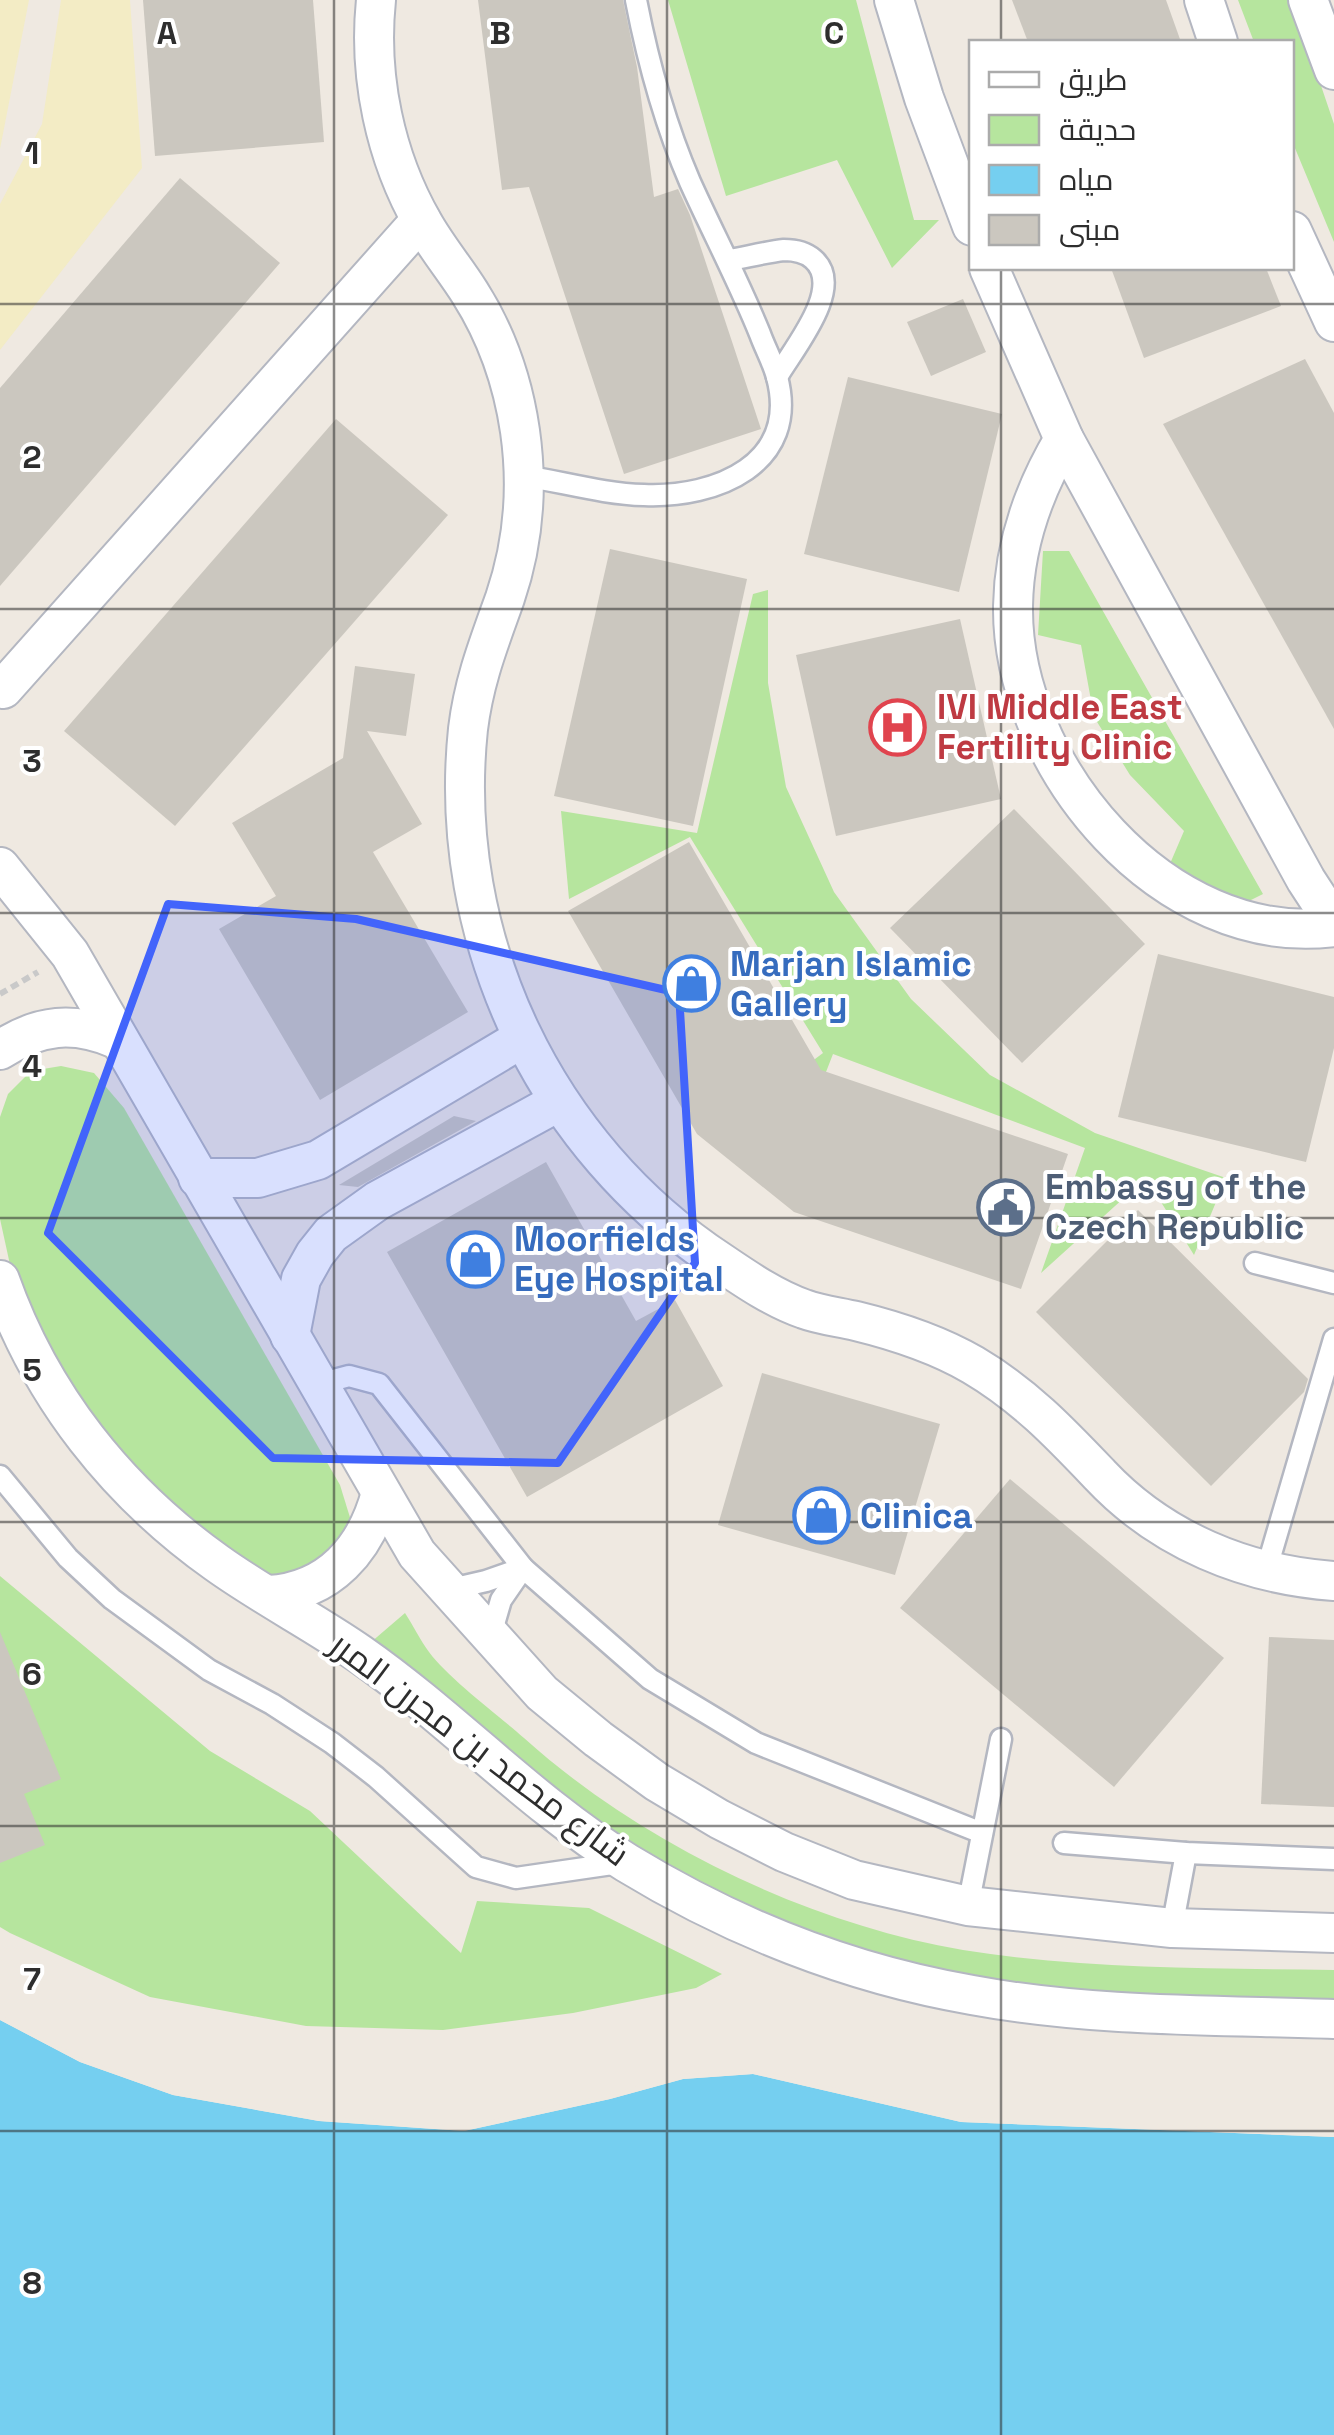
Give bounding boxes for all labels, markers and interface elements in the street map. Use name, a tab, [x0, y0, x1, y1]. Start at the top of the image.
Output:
text: A	[157, 13, 177, 53]
text: B	[489, 13, 511, 53]
text: C	[824, 13, 844, 53]
legend	[969, 40, 1294, 270]
text: طريق	[1059, 60, 1128, 99]
text: حديقة	[1059, 110, 1136, 149]
text: 1	[25, 133, 39, 173]
text: مياه	[1059, 160, 1113, 199]
text: مبنى	[1059, 210, 1120, 249]
text: 2	[22, 437, 42, 477]
place label: IVI Middle East Fertility Clinic	[937, 685, 1183, 769]
hospital icon: IVI Middle East Fertility Clinic	[868, 697, 928, 757]
text: 3	[22, 741, 42, 781]
place label: Marjan Islamic Gallery	[730, 942, 972, 1026]
shop icon: Marjan Islamic Gallery	[661, 954, 721, 1014]
text: 4	[22, 1046, 42, 1086]
place label: Embassy of the Czech Republic	[1045, 1165, 1307, 1249]
public building icon: Embassy of the Czech Republic	[976, 1177, 1036, 1237]
place label: Moorfields Eye Hospital	[514, 1217, 724, 1301]
shop icon: Moorfields Eye Hospital	[445, 1229, 505, 1289]
text: 5	[22, 1350, 42, 1390]
shop icon: Clinica	[791, 1486, 851, 1546]
place label: Clinica	[860, 1494, 973, 1538]
street label: شارع محمد بن مجرن المرر	[319, 1621, 638, 1877]
text: 6	[22, 1654, 42, 1694]
text: 7	[23, 1959, 41, 1999]
text: 8	[22, 2263, 42, 2303]

